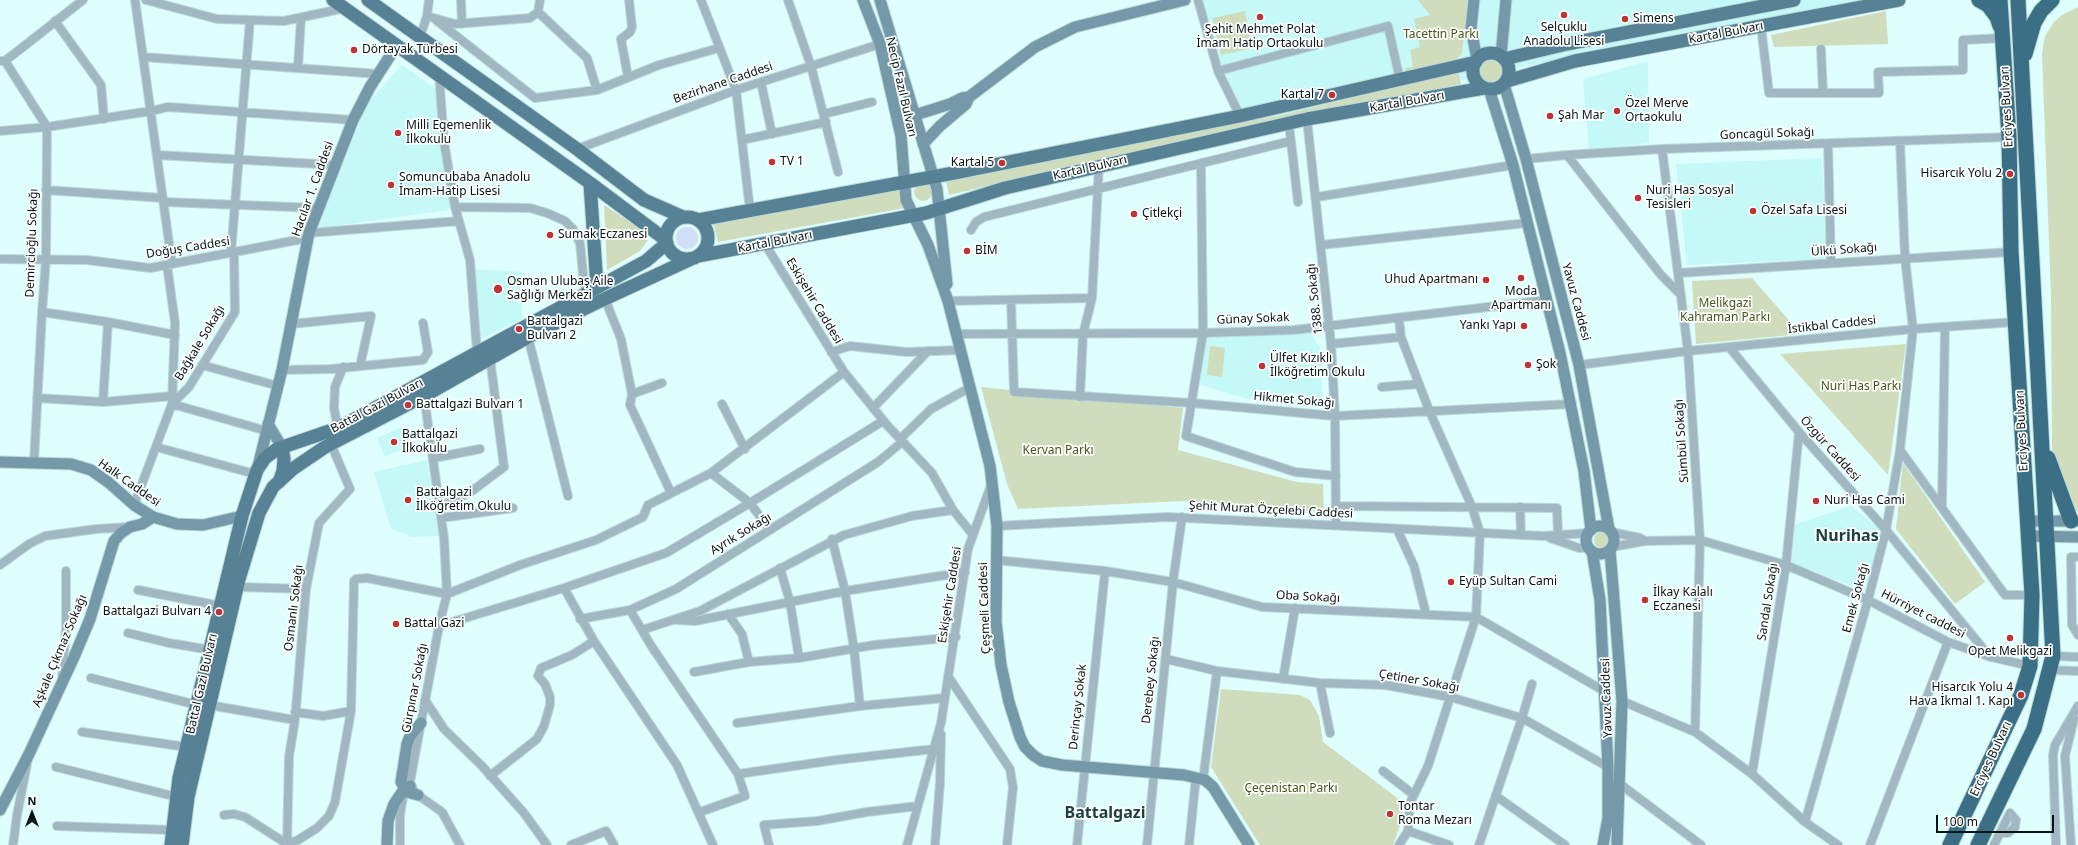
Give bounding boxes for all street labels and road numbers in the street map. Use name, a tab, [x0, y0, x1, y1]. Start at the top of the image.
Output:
street label: Kartal Bulvarı	[1688, 19, 1764, 47]
street label: Necip Fazıl Bulvarı	[882, 36, 920, 138]
street label: Bezirhane Caddesi	[671, 59, 775, 107]
street label: Erciyes Bulvarı	[1998, 66, 2016, 148]
street label: Kartal Bulvarı	[1369, 88, 1445, 116]
street label: Goncagül Sokağı	[1720, 125, 1814, 143]
street label: Hacılar 1. Caddesi	[289, 139, 337, 239]
street label: Kartal Bulvarı	[1052, 152, 1128, 184]
street label: Demircioğlu Sokağı	[23, 188, 41, 298]
street label: Kartal Bulvarı	[737, 228, 813, 256]
street label: Doğuş Caddesi	[145, 234, 231, 262]
street label: Ülkü Sokağı	[1810, 241, 1878, 259]
street label: Eskişehir Caddesi	[783, 255, 845, 347]
street label: Yavuz Caddesi	[1559, 262, 1593, 342]
street label: 1388. Sokağı	[1304, 263, 1326, 335]
street label: Bağkale Sokağı	[172, 303, 228, 383]
street label: Günay Sokak	[1216, 311, 1290, 327]
street label: İstikbal Caddesi	[1787, 313, 1877, 337]
street label: Battal Gazi Bulvarı	[328, 376, 426, 436]
street label: Hikmet Sokağı	[1253, 389, 1335, 411]
street label: Erciyes Bulvarı	[2013, 390, 2031, 472]
street label: Sümbül Sokağı	[1672, 399, 1692, 483]
street label: Özgür Caddesi	[1797, 414, 1863, 484]
street label: Halk Caddesi	[95, 456, 163, 510]
street label: Şehit Murat Özçelebi Caddesi	[1189, 499, 1353, 521]
street label: Ayrık Sokağı	[708, 510, 774, 558]
street label: Eskişehir Caddesi	[935, 546, 965, 644]
street label: Çeşmeli Caddesi	[976, 562, 994, 654]
street label: Sandal Sokağı	[1755, 562, 1781, 642]
street label: Emek Sokağı	[1840, 562, 1872, 634]
street label: Osmanlı Sokağı	[282, 564, 306, 652]
street label: Hürriyet caddesi	[1879, 587, 1967, 641]
street label: Oba Sokağı	[1276, 588, 1340, 606]
street label: Aşkale Çıkmaz Sokağı	[30, 593, 90, 709]
street label: Battal Gazi Bulvarı	[183, 632, 221, 736]
street label: Derebey Sokağı	[1139, 636, 1163, 724]
street label: Gürpınar Sokağı	[399, 642, 431, 734]
street label: Yavuz Caddesi	[1598, 658, 1616, 738]
street label: Derinçay Sokak	[1066, 663, 1090, 751]
street label: Çetiner Sokağı	[1378, 667, 1460, 695]
street label: Erciyes Bulvarı	[1967, 719, 2015, 799]

